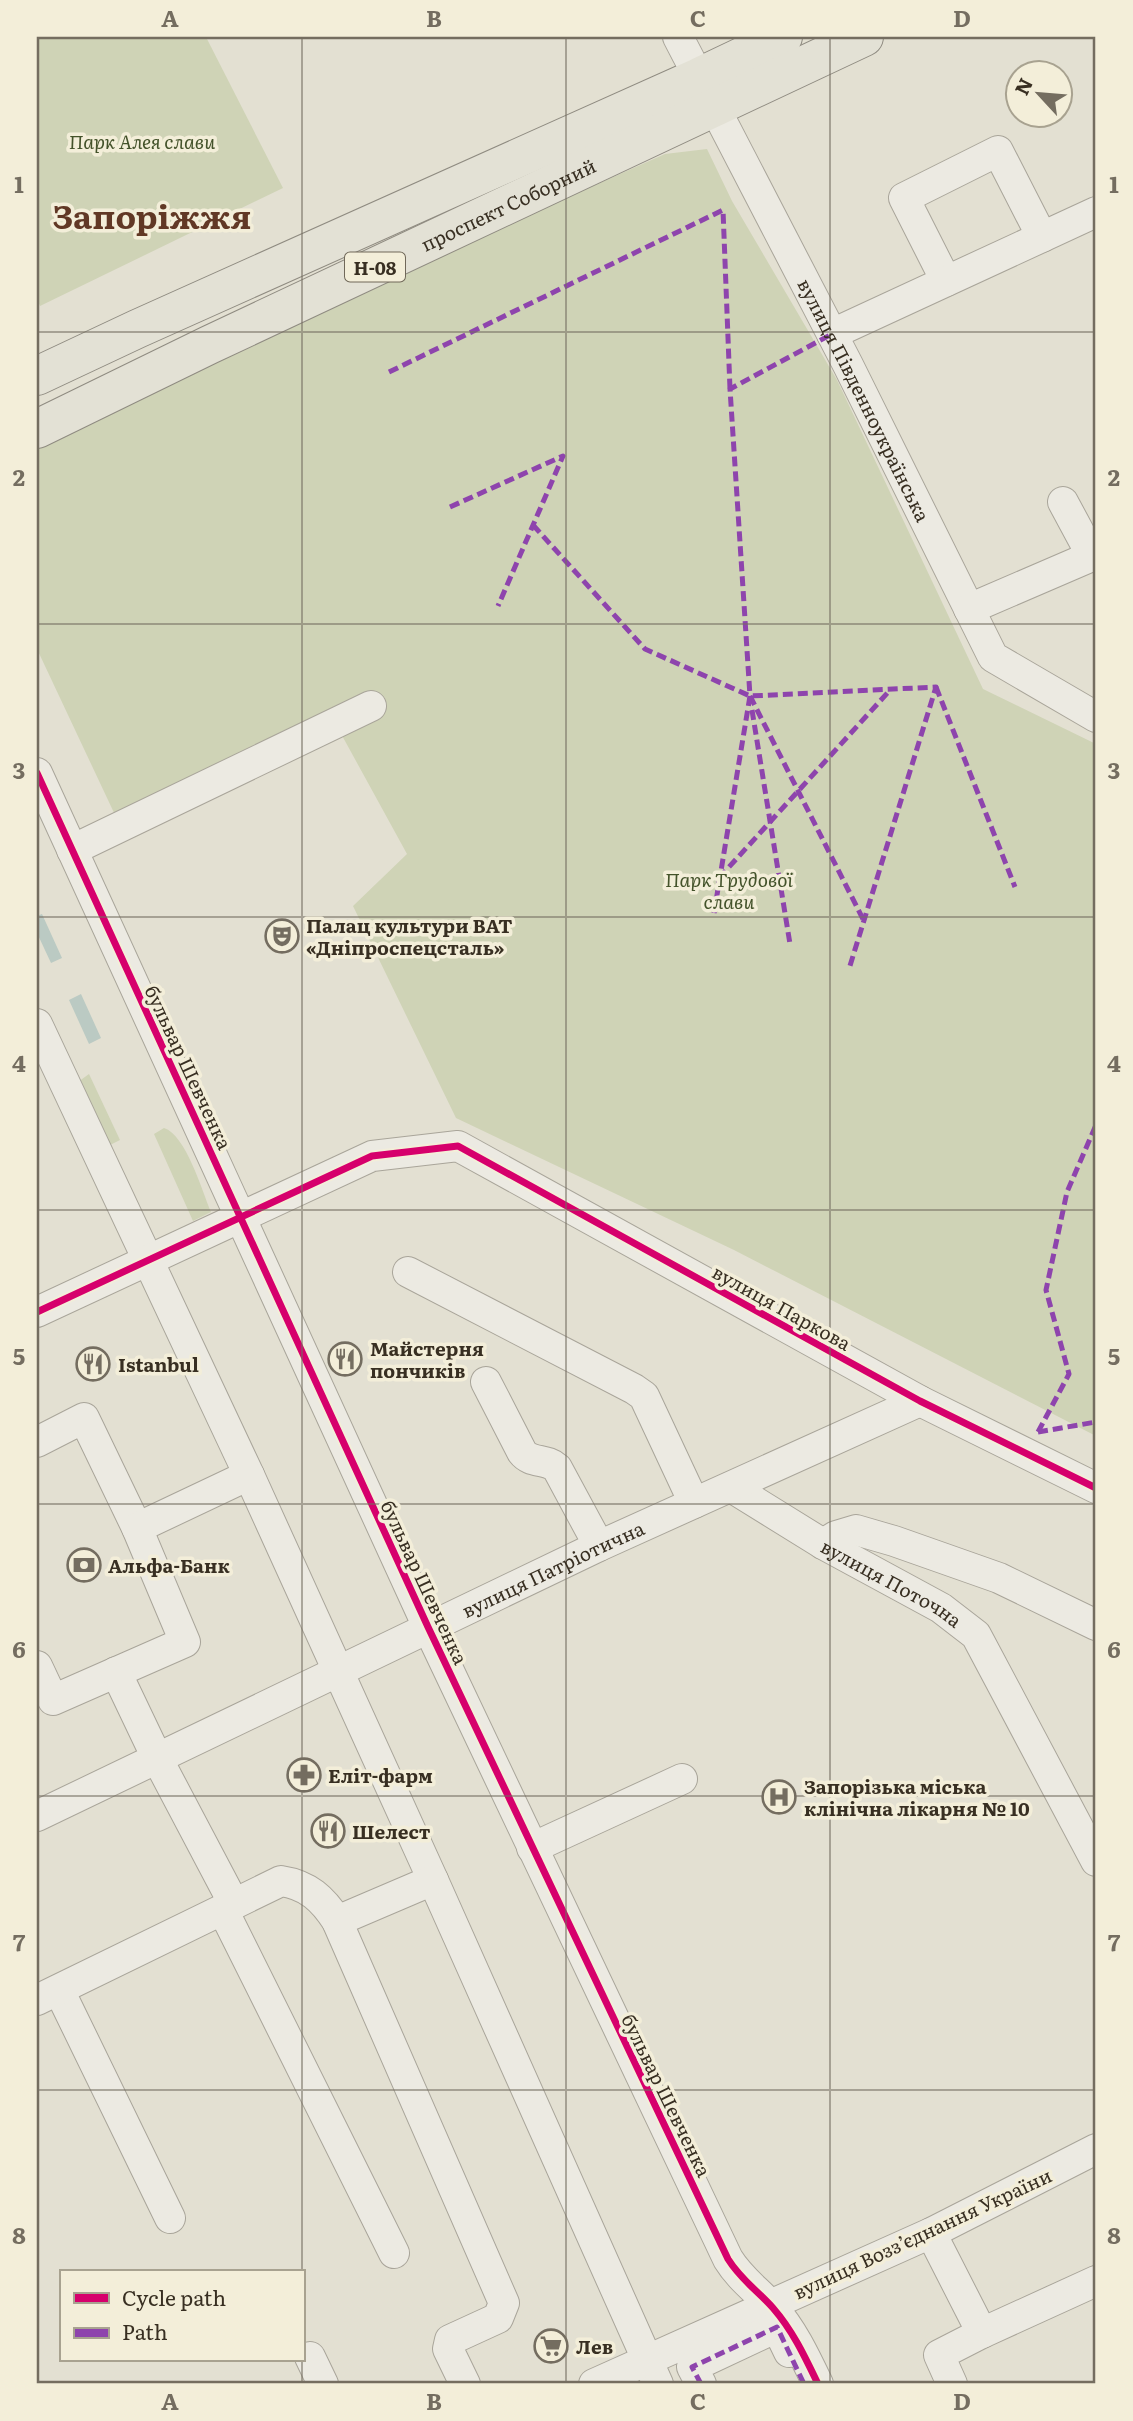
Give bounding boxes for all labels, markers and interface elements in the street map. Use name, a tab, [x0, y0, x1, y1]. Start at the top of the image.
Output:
text: A	[161, 0, 179, 34]
text: B	[426, 0, 442, 34]
text: C	[690, 0, 706, 34]
text: D	[953, 0, 971, 34]
north arrow	[1004, 60, 1074, 130]
text: N	[1007, 73, 1039, 99]
park label: Парк Алея слави	[69, 127, 216, 155]
street label: проспект Соборний	[416, 151, 600, 258]
text: 1	[14, 166, 24, 200]
text: 1	[1109, 166, 1119, 200]
district label: Запоріжжя	[53, 190, 251, 239]
road number: Н-08	[345, 253, 405, 282]
street label: вулиця Південноукраїнська	[791, 273, 938, 527]
text: 2	[13, 459, 25, 493]
text: 2	[1108, 459, 1120, 493]
text: 3	[13, 752, 25, 786]
text: 3	[1108, 752, 1120, 786]
park label: Парк Трудової слави	[665, 865, 793, 915]
place label: Палац культури ВАТ «Дніпроспецсталь»	[306, 911, 512, 961]
theatre icon: Палац культури ВАТ «Дніпроспецсталь»	[263, 917, 301, 955]
street label: бульвар Шевченка	[139, 980, 240, 1155]
text: 4	[12, 1045, 26, 1079]
text: 4	[1107, 1045, 1121, 1079]
street label: вулиця Паркова	[708, 1257, 857, 1357]
place label: Майстерня пончиків	[370, 1334, 484, 1384]
text: 5	[13, 1338, 25, 1372]
text: 5	[1108, 1338, 1120, 1372]
restaurant icon: Майстерня пончиків	[326, 1340, 364, 1378]
restaurant icon: Istanbul	[74, 1345, 112, 1383]
place label: Istanbul	[118, 1350, 199, 1378]
street label: бульвар Шевченка	[375, 1495, 476, 1670]
street label: вулиця Патріотична	[457, 1513, 649, 1624]
street label: вулиця Поточна	[816, 1532, 969, 1634]
bank icon: Альфа-Банк	[65, 1546, 103, 1584]
place label: Альфа-Банк	[108, 1551, 230, 1579]
text: 6	[12, 1631, 26, 1665]
text: 6	[1107, 1631, 1121, 1665]
pharmacy icon: Еліт-фарм	[285, 1756, 323, 1794]
place label: Еліт-фарм	[328, 1761, 433, 1789]
place label: Запорізька міська клінічна лікарня № 10	[804, 1772, 1030, 1822]
hospital icon: Запорізька міська клінічна лікарня № 10	[760, 1778, 798, 1816]
restaurant icon: Шелест	[309, 1812, 347, 1850]
place label: Шелест	[352, 1817, 431, 1845]
text: 7	[13, 1924, 26, 1958]
text: 7	[1108, 1924, 1121, 1958]
street label: бульвар Шевченка	[615, 2009, 719, 2182]
street label: вулиця Воззʼєднання України	[788, 2161, 1056, 2305]
text: 8	[12, 2217, 26, 2251]
text: 8	[1107, 2217, 1121, 2251]
legend	[60, 2270, 304, 2362]
text: Cycle path	[122, 2281, 226, 2312]
text: Path	[122, 2315, 168, 2346]
supermarket icon: Лев	[532, 2327, 570, 2365]
place label: Лев	[576, 2332, 613, 2360]
text: A	[161, 2383, 179, 2417]
text: B	[426, 2383, 442, 2417]
text: C	[690, 2383, 706, 2417]
text: D	[953, 2383, 971, 2417]

